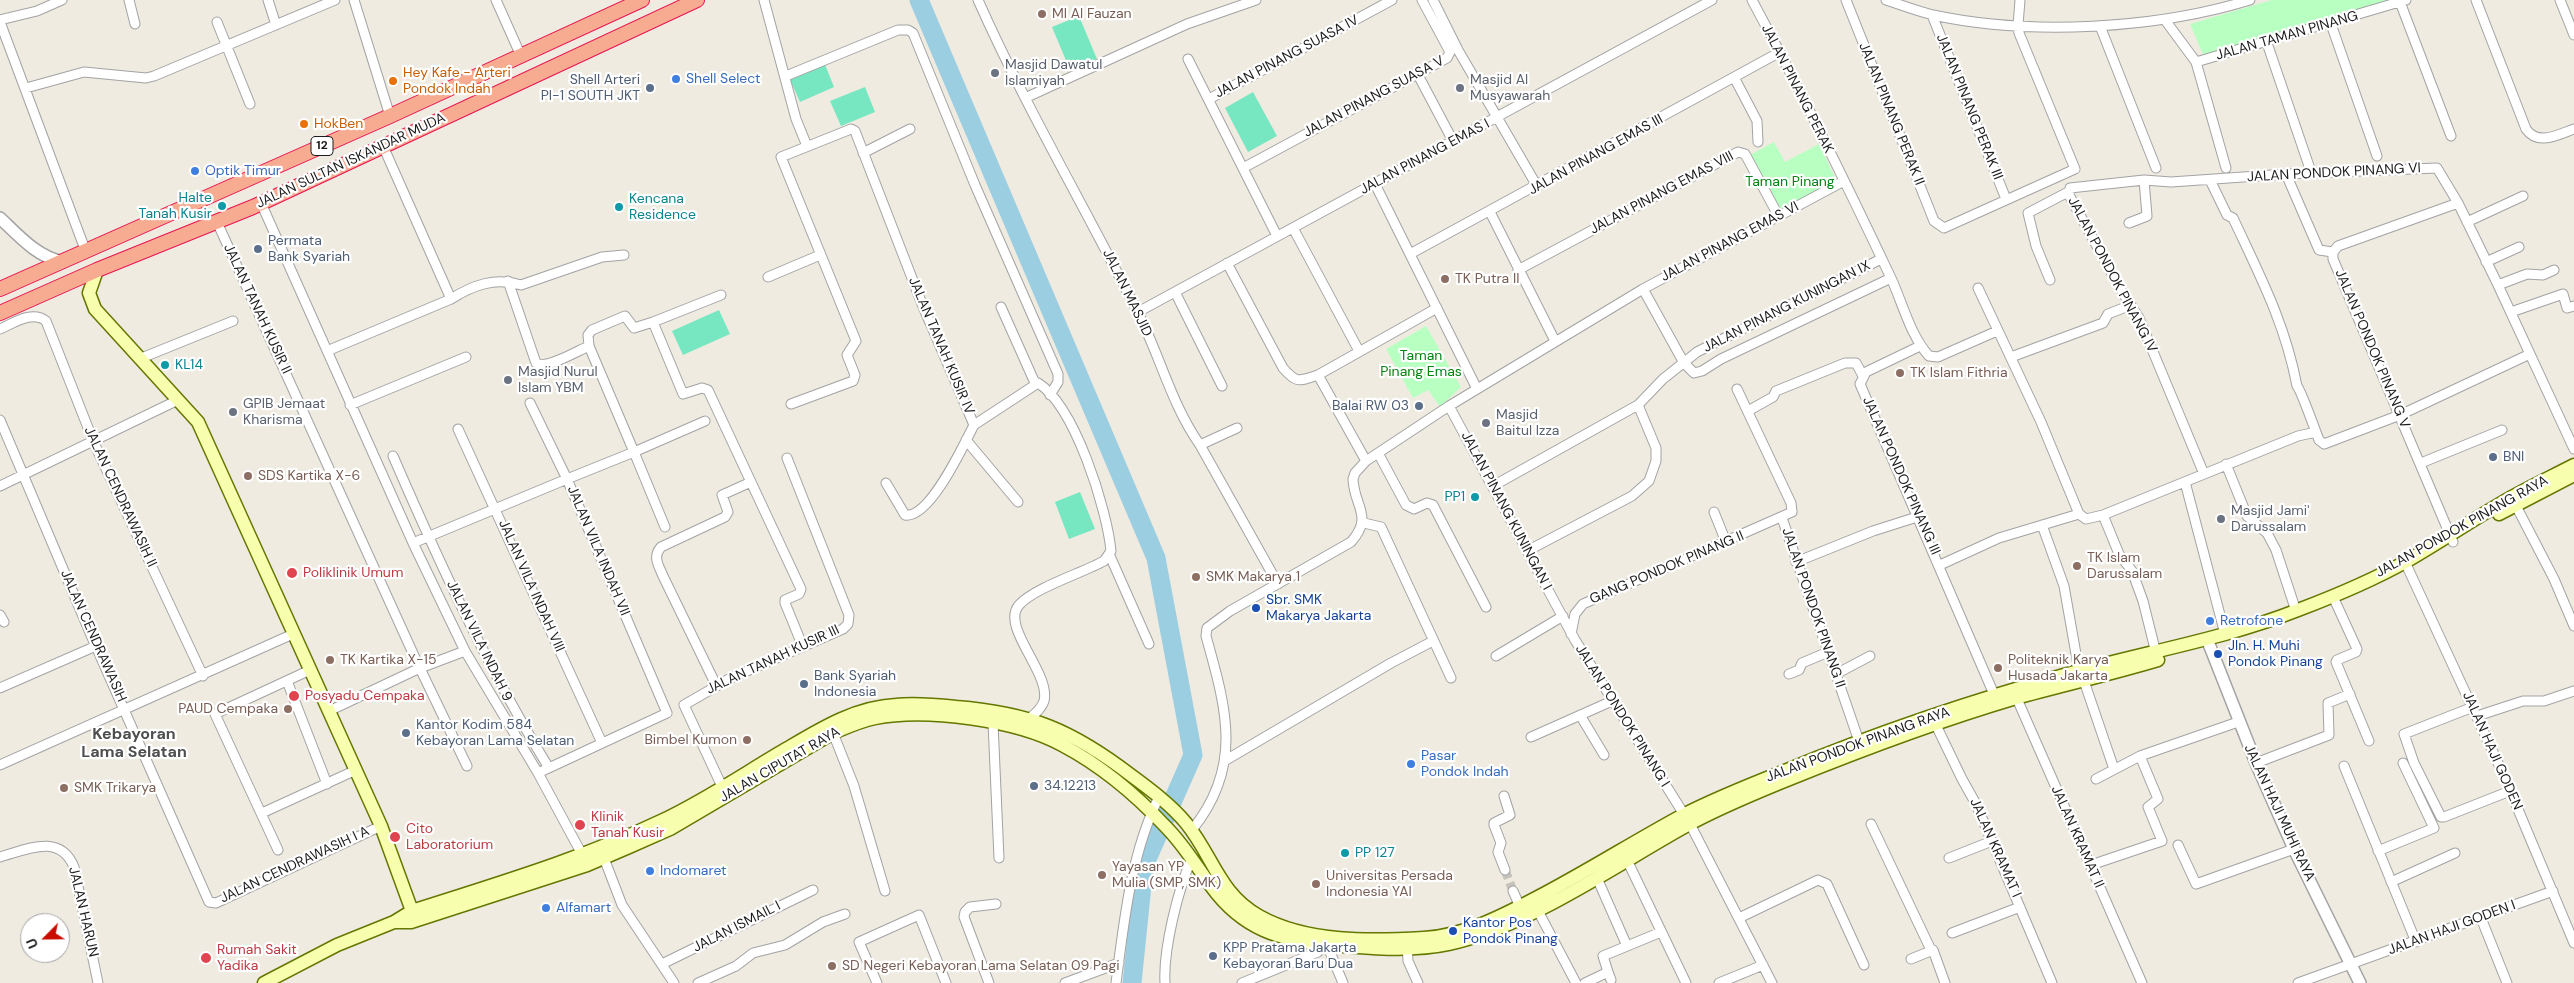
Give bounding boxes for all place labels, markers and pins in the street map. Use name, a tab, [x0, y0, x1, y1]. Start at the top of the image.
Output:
place label: MI Al Fauzan	[1052, 6, 1132, 22]
marker: MI Al Fauzan	[1036, 8, 1048, 20]
place label: Masjid Dawatul Islamiyah	[1005, 57, 1102, 90]
place label: Hey Kafe - Arteri Pondok Indah	[403, 65, 511, 98]
marker: Masjid Dawatul Islamiyah	[989, 67, 1001, 79]
place label: Shell Select	[686, 71, 761, 87]
place label: Shell Arteri PI-1 SOUTH JKT	[541, 72, 640, 104]
place label: Masjid Al Musyawarah	[1470, 72, 1550, 104]
marker: Shell Select	[670, 73, 682, 85]
marker: Hey Kafe - Arteri Pondok Indah	[387, 75, 399, 87]
marker: Shell Arteri PI-1 SOUTH JKT	[644, 82, 656, 94]
marker: Masjid Al Musyawarah	[1454, 82, 1466, 94]
place label: HokBen	[314, 116, 363, 132]
marker: HokBen	[298, 118, 310, 130]
place label: Optik Timur	[205, 163, 281, 179]
marker: Optik Timur	[189, 165, 201, 177]
place label: Halte Tanah Kusir	[139, 190, 212, 222]
place label: Kencana Residence	[629, 191, 696, 223]
marker: Halte Tanah Kusir	[216, 200, 228, 212]
marker: Kencana Residence	[613, 201, 625, 213]
place label: Permata Bank Syariah	[268, 233, 350, 266]
marker: Permata Bank Syariah	[252, 243, 264, 255]
place label: TK Putra II	[1455, 271, 1519, 287]
marker: TK Putra II	[1439, 273, 1451, 285]
place label: KL14	[175, 357, 203, 373]
marker: KL14	[159, 359, 171, 371]
place label: Masjid Nurul Islam YBM	[518, 364, 598, 397]
place label: TK Islam Fithria	[1910, 365, 2008, 381]
marker: TK Islam Fithria	[1894, 367, 1906, 379]
marker: Masjid Nurul Islam YBM	[502, 374, 514, 386]
place label: GPIB Jemaat Kharisma	[243, 396, 325, 428]
place label: Balai RW 03	[1332, 398, 1409, 414]
marker: Balai RW 03	[1413, 400, 1425, 412]
marker: GPIB Jemaat Kharisma	[227, 406, 239, 418]
place label: Masjid Baitul Izza	[1496, 407, 1559, 440]
marker: Masjid Baitul Izza	[1480, 417, 1492, 429]
place label: BNI	[2503, 449, 2524, 465]
marker: BNI	[2487, 451, 2499, 463]
place label: SDS Kartika X-6	[258, 468, 360, 484]
marker: SDS Kartika X-6	[242, 470, 254, 482]
place label: PP1	[1444, 489, 1465, 505]
marker: PP1	[1469, 491, 1481, 503]
place label: Masjid Jami' Darussalam	[2231, 503, 2309, 536]
marker: Masjid Jami' Darussalam	[2215, 513, 2227, 525]
place label: TK Islam Darussalam	[2087, 550, 2162, 582]
marker: TK Islam Darussalam	[2071, 560, 2083, 572]
place label: Poliklinik Umum	[303, 565, 403, 581]
marker: Poliklinik Umum	[285, 566, 299, 580]
place label: SMK Makarya 1	[1206, 569, 1300, 585]
marker: SMK Makarya 1	[1190, 571, 1202, 583]
place label: Sbr. SMK Makarya Jakarta	[1266, 592, 1371, 624]
marker: Sbr. SMK Makarya Jakarta	[1250, 602, 1262, 614]
place label: Retrofone	[2220, 613, 2283, 629]
marker: Retrofone	[2204, 615, 2216, 627]
place label: Jln. H. Muhi Pondok Pinang	[2228, 638, 2323, 670]
marker: Jln. H. Muhi Pondok Pinang	[2212, 648, 2224, 660]
place label: TK Kartika X-15	[340, 652, 437, 668]
place label: Politeknik Karya Husada Jakarta	[2008, 652, 2109, 684]
marker: TK Kartika X-15	[324, 654, 336, 666]
marker: Politeknik Karya Husada Jakarta	[1992, 662, 2004, 674]
place label: Bank Syariah Indonesia	[814, 668, 896, 700]
marker: Bank Syariah Indonesia	[798, 678, 810, 690]
place label: Posyadu Cempaka	[305, 688, 425, 704]
marker: Posyadu Cempaka	[287, 689, 301, 703]
place label: PAUD Cempaka	[178, 701, 278, 717]
marker: PAUD Cempaka	[282, 703, 294, 715]
place label: Kantor Kodim 584 Kebayoran Lama Selatan	[416, 717, 574, 750]
marker: Kantor Kodim 584 Kebayoran Lama Selatan	[400, 727, 412, 739]
place label: Bimbel Kumon	[644, 732, 737, 748]
marker: Bimbel Kumon	[741, 734, 753, 746]
place label: Pasar Pondok Indah	[1421, 748, 1509, 780]
marker: Pasar Pondok Indah	[1405, 758, 1417, 770]
place label: 34.12213	[1044, 778, 1096, 794]
place label: SMK Trikarya	[74, 780, 156, 796]
marker: 34.12213	[1028, 780, 1040, 792]
marker: SMK Trikarya	[58, 782, 70, 794]
place label: Klinik Tanah Kusir	[591, 809, 664, 842]
marker: Klinik Tanah Kusir	[573, 818, 587, 832]
place label: Cito Laboratorium	[406, 821, 493, 854]
marker: Cito Laboratorium	[388, 830, 402, 844]
place label: PP 127	[1355, 845, 1395, 861]
marker: PP 127	[1339, 847, 1351, 859]
place label: Yayasan YP Mulia (SMP, SMK)	[1112, 859, 1221, 892]
place label: Indomaret	[660, 863, 727, 879]
marker: Indomaret	[644, 865, 656, 877]
place label: Universitas Persada Indonesia YAI	[1326, 868, 1453, 900]
marker: Yayasan YP Mulia (SMP, SMK)	[1096, 869, 1108, 881]
marker: Universitas Persada Indonesia YAI	[1310, 878, 1322, 890]
place label: Alfamart	[556, 900, 611, 916]
marker: Alfamart	[540, 902, 552, 914]
place label: Kantor Pos Pondok Pinang	[1463, 915, 1558, 948]
marker: Kantor Pos Pondok Pinang	[1447, 925, 1459, 937]
place label: KPP Pratama Jakarta Kebayoran Baru Dua	[1223, 940, 1356, 972]
place label: Rumah Sakit Yadika	[217, 942, 297, 974]
marker: KPP Pratama Jakarta Kebayoran Baru Dua	[1207, 950, 1219, 962]
marker: Rumah Sakit Yadika	[199, 951, 213, 965]
place label: SD Negeri Kebayoran Lama Selatan 09 Pagi	[842, 958, 1120, 974]
marker: SD Negeri Kebayoran Lama Selatan 09 Pagi	[826, 960, 838, 972]

